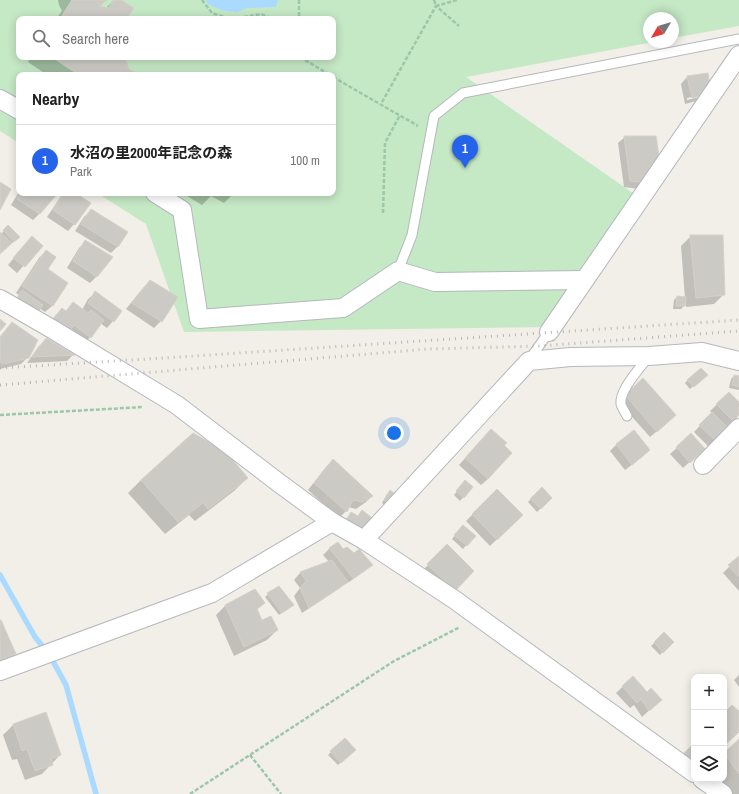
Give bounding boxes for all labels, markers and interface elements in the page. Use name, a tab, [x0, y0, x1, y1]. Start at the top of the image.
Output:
north arrow	[643, 12, 679, 48]
search box	[16, 16, 336, 60]
icon: search	[30, 27, 52, 49]
text: Search here	[62, 28, 129, 49]
text: Nearby	[32, 87, 79, 110]
pin: 1	[452, 135, 478, 168]
text: 水沼の里2000年記念の森	[70, 142, 232, 163]
text: 1	[42, 152, 48, 169]
text: 100 m	[290, 152, 320, 169]
text: Park	[70, 163, 92, 180]
your location	[384, 423, 404, 443]
map controls	[691, 674, 727, 782]
button: +	[691, 674, 727, 710]
button: −	[691, 710, 727, 746]
button: layers	[691, 746, 727, 782]

